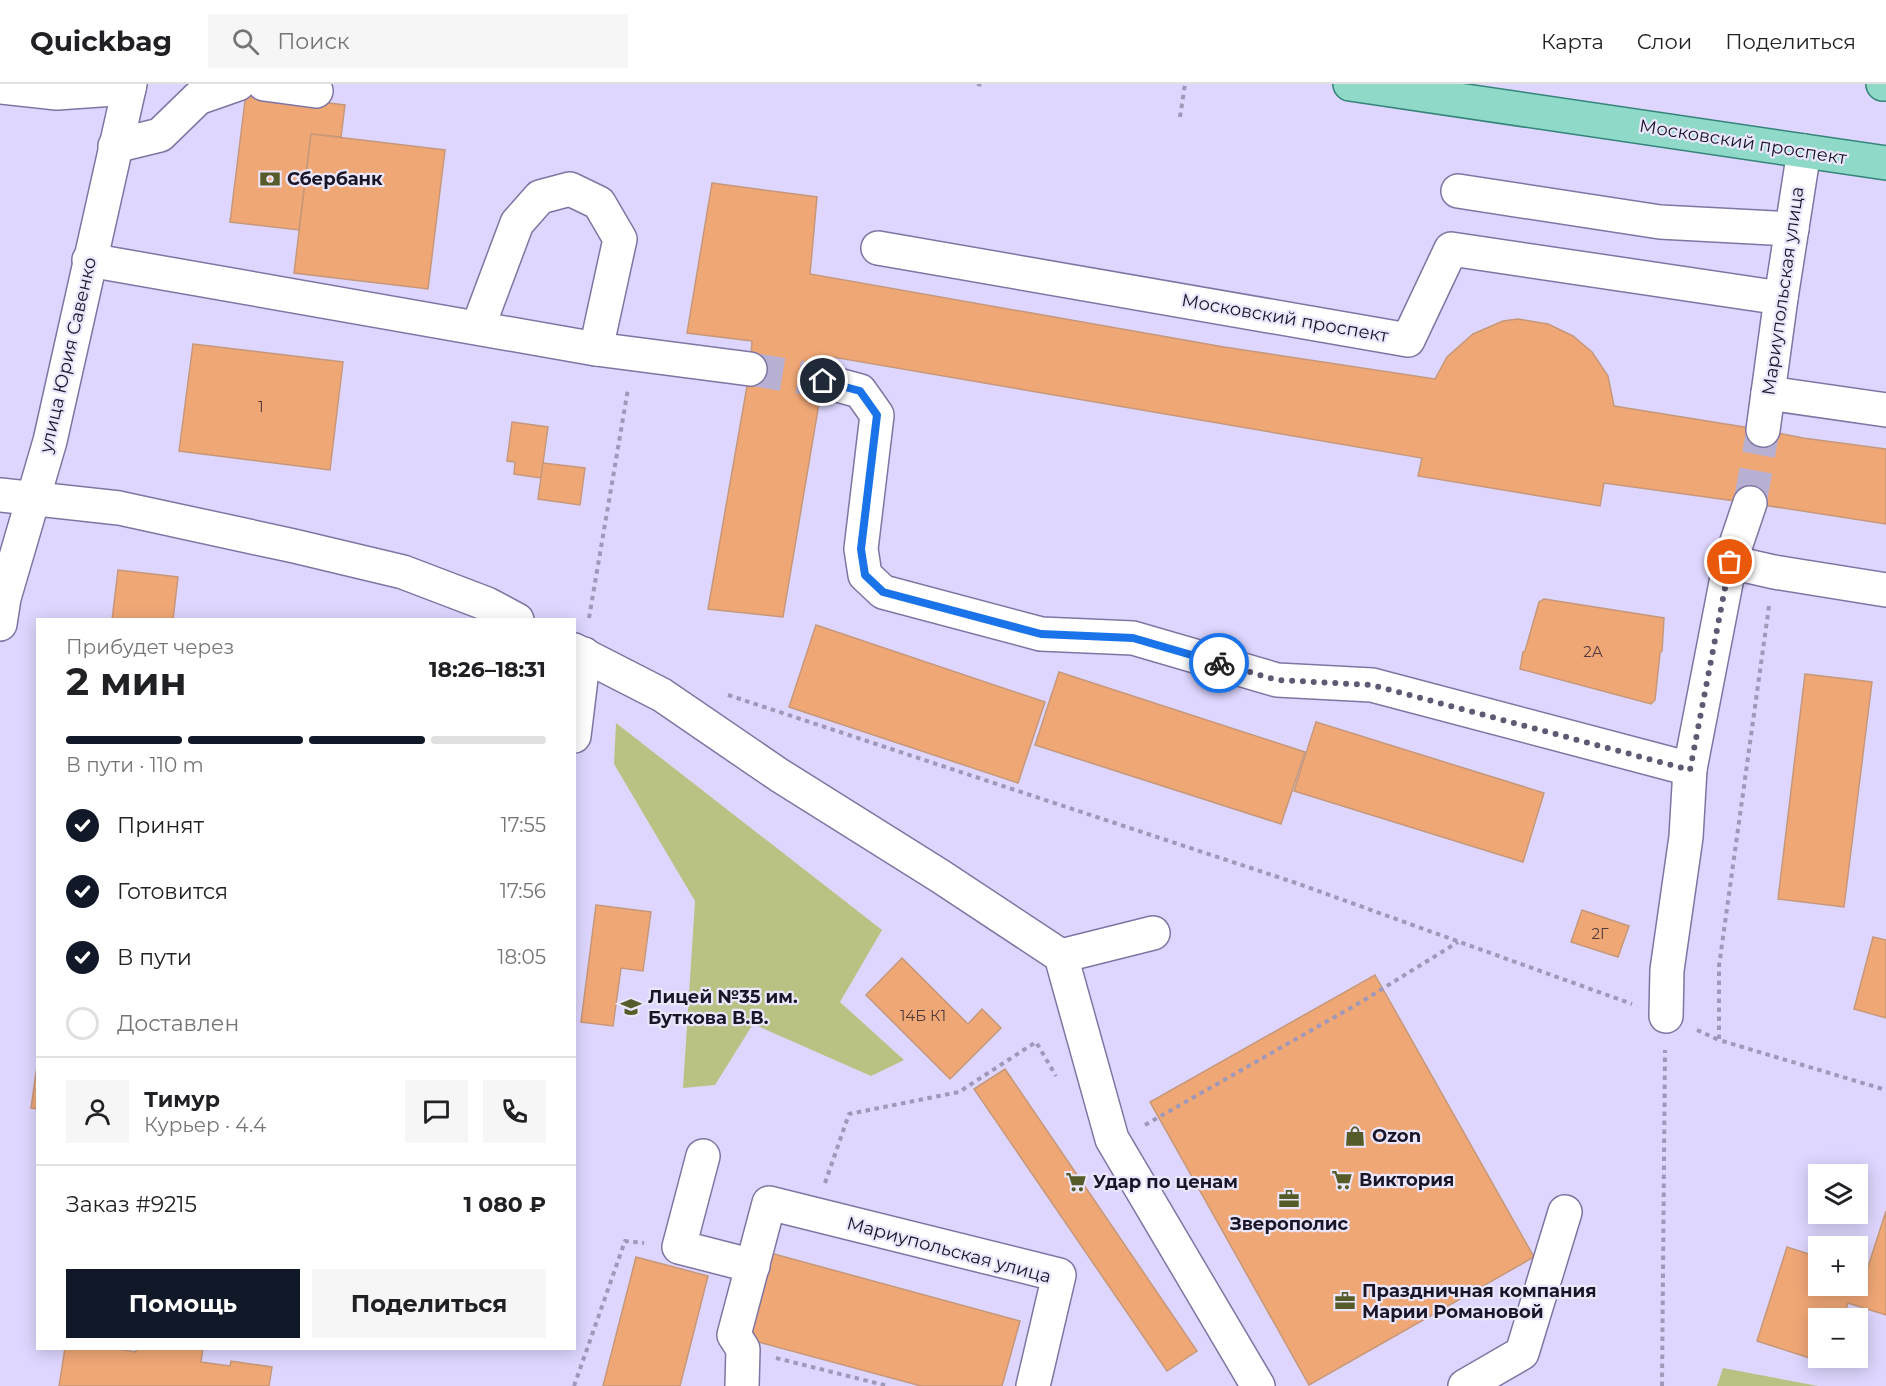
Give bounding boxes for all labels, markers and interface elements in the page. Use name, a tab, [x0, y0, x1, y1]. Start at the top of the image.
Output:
search box	[208, 14, 628, 68]
text: Quickbag	[30, 24, 172, 58]
icon: search	[229, 25, 262, 58]
text: Поиск	[277, 28, 350, 55]
text: Карта	[1541, 29, 1604, 54]
text: Слои	[1637, 29, 1692, 54]
text: Поделиться	[1725, 29, 1856, 54]
street label: Московский проспект	[1638, 115, 1849, 169]
bank icon: Сбербанк	[258, 167, 282, 191]
place label: Сбербанк	[287, 168, 383, 190]
street label: Мариупольская улица	[1757, 185, 1809, 397]
street label: улица Юрия Савенко	[35, 255, 101, 456]
street label: Московский проспект	[1180, 289, 1391, 347]
pin	[797, 355, 848, 406]
icon: home	[806, 364, 839, 397]
house number: 1	[258, 397, 264, 416]
pin	[1704, 536, 1755, 587]
icon: bag	[1713, 545, 1746, 578]
courier	[1189, 633, 1249, 693]
text: Прибудет через	[66, 635, 234, 659]
house number: 2А	[1583, 642, 1603, 661]
icon: bike	[1203, 647, 1236, 680]
text: 18:26–18:31	[429, 656, 546, 683]
text: 2 мин	[66, 657, 187, 705]
text: В пути · 110 m	[66, 753, 204, 777]
icon: check	[66, 809, 99, 842]
text: Принят	[117, 812, 204, 839]
text: 17:55	[501, 813, 546, 837]
icon: check	[66, 875, 99, 908]
text: Готовится	[117, 878, 228, 905]
text: 17:56	[500, 879, 546, 903]
house number: 2Г	[1591, 924, 1609, 943]
icon: check	[66, 941, 99, 974]
text: В пути	[117, 944, 192, 971]
text: 18:05	[497, 945, 546, 969]
place label: Лицей №35 им. Буткова В.В.	[648, 986, 798, 1029]
school or university icon: Лицей №35 им. Буткова В.В.	[619, 995, 643, 1019]
house number: 14Б К1	[900, 1006, 946, 1025]
text: Доставлен	[117, 1010, 239, 1037]
button: person	[66, 1080, 129, 1143]
button: chat	[405, 1080, 468, 1143]
button: phone	[483, 1080, 546, 1143]
text: Тимур	[144, 1086, 220, 1113]
text: Курьер · 4.4	[144, 1113, 266, 1137]
shop icon: Ozon	[1343, 1124, 1367, 1148]
place label: Ozon	[1372, 1125, 1421, 1147]
map controls	[1808, 1164, 1868, 1368]
button: layers	[1808, 1164, 1868, 1224]
supermarket icon: Виктория	[1330, 1168, 1354, 1192]
place label: Виктория	[1359, 1169, 1454, 1191]
supermarket icon: Удар по ценам	[1064, 1170, 1088, 1194]
place label: Удар по ценам	[1093, 1171, 1238, 1193]
office icon: Зверополис	[1277, 1187, 1301, 1211]
text: Заказ #9215	[66, 1191, 197, 1218]
text: 1 080 ₽	[463, 1191, 546, 1218]
street label: Мариупольская улица	[845, 1212, 1053, 1288]
place label: Зверополис	[1229, 1213, 1348, 1235]
button: +	[1808, 1236, 1868, 1296]
button: Помощь	[66, 1269, 300, 1338]
button: Поделиться	[312, 1269, 546, 1338]
place label: Праздничная компания Марии Романовой	[1362, 1280, 1597, 1323]
office icon: Праздничная компания Марии Романовой	[1333, 1289, 1357, 1313]
button: −	[1808, 1308, 1868, 1368]

